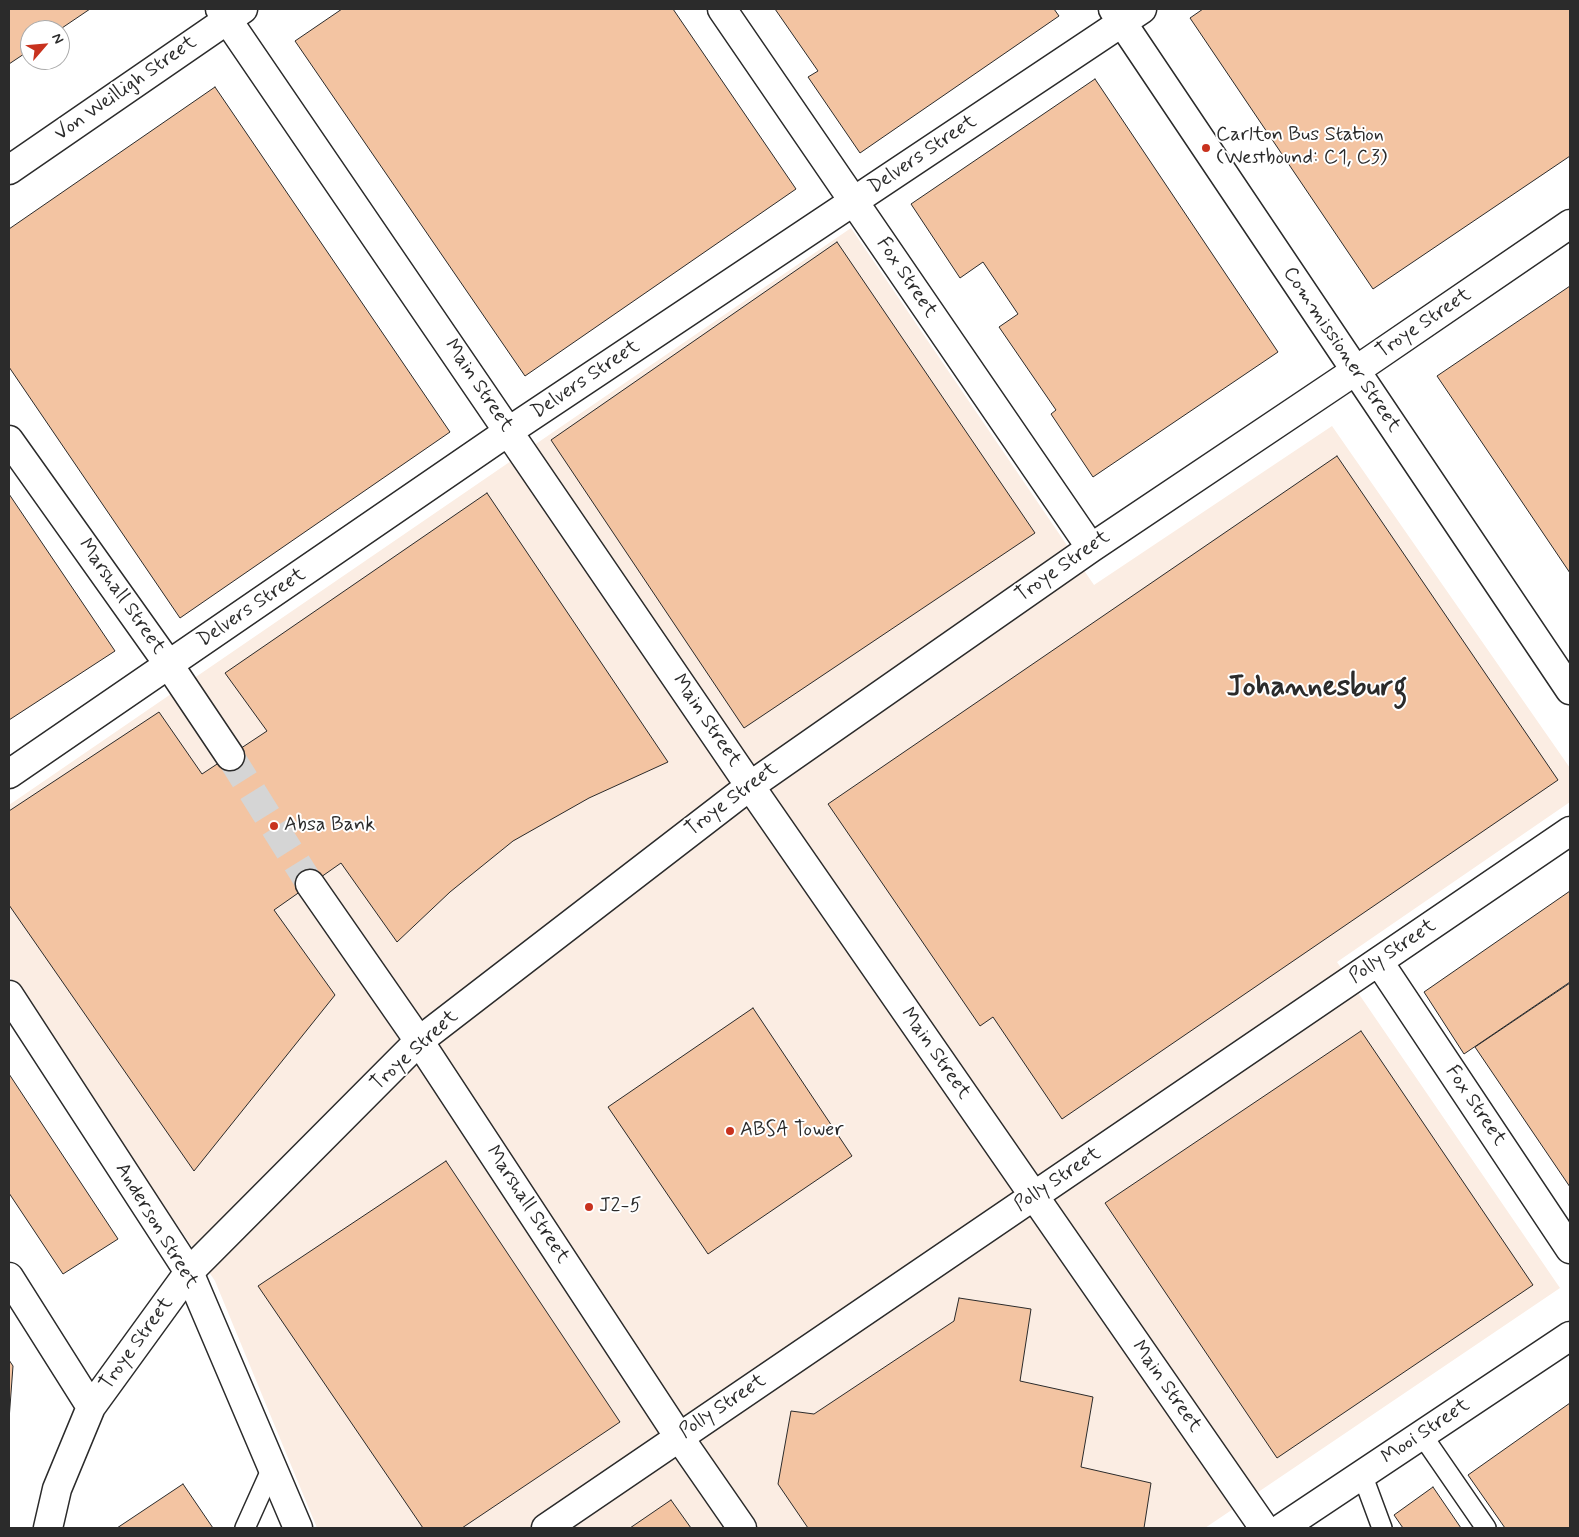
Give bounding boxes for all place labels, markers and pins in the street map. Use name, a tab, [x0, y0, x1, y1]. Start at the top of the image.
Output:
place label: Carlton Bus Station (Westbound: C1, C3)	[1216, 124, 1387, 171]
marker: Carlton Bus Station (Westbound: C1, C3)	[1200, 142, 1212, 154]
place label: Absa Bank	[284, 814, 375, 838]
marker: Absa Bank	[268, 820, 280, 832]
place label: ABSA Tower	[740, 1119, 844, 1143]
marker: ABSA Tower	[724, 1125, 736, 1137]
place label: J2-5	[599, 1195, 641, 1219]
marker: J2-5	[583, 1201, 595, 1213]

